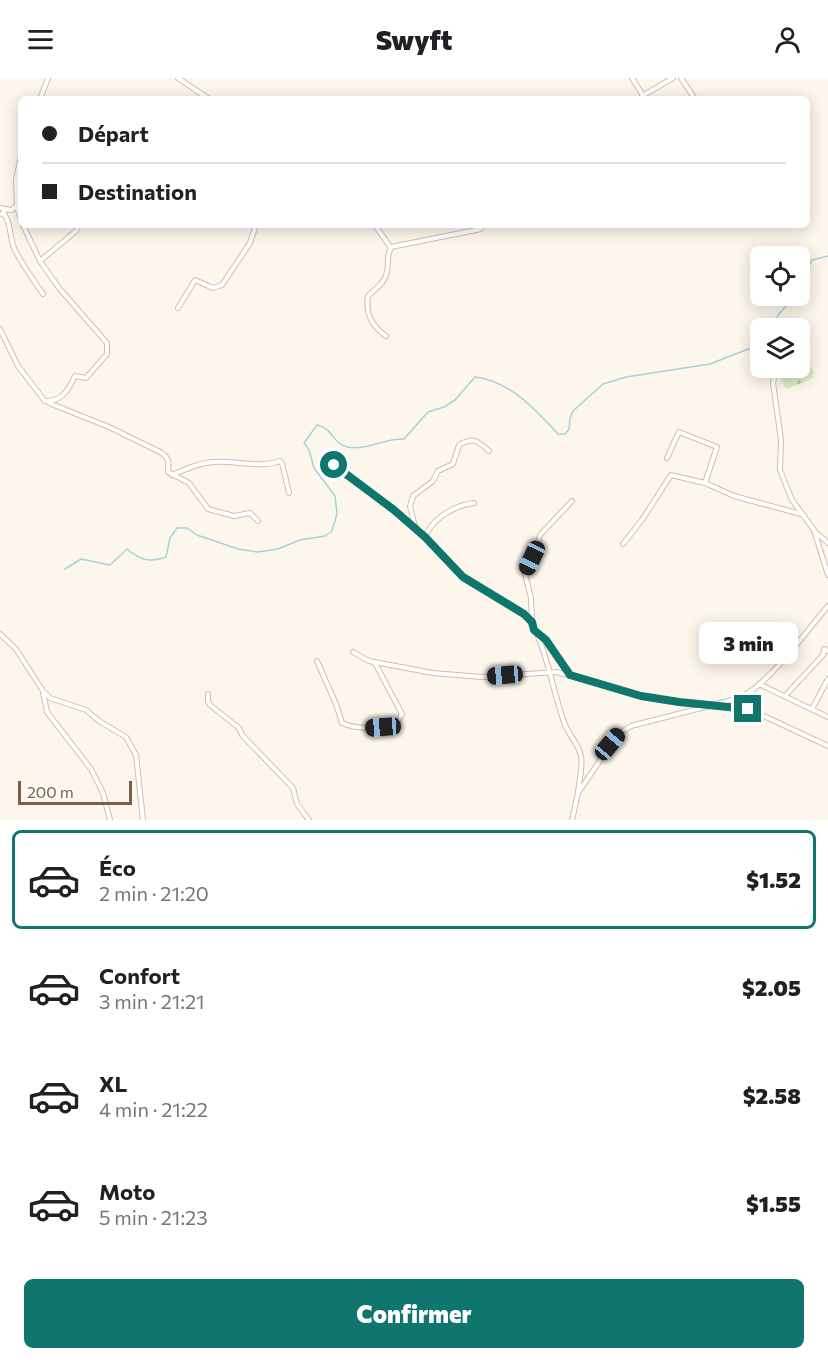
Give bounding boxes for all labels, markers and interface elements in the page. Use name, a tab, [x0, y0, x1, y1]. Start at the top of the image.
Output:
icon: menu	[24, 23, 57, 56]
text: Swyft	[376, 23, 452, 56]
icon: person	[771, 23, 804, 56]
text: Départ	[78, 120, 149, 147]
text: Destination	[78, 178, 197, 205]
map controls	[750, 246, 810, 378]
button: locate	[750, 246, 810, 306]
button: layers	[750, 318, 810, 378]
route start	[320, 451, 347, 478]
car	[516, 538, 548, 578]
callout: 3 min	[698, 622, 798, 664]
text: 3 min	[723, 631, 774, 655]
car	[486, 664, 524, 686]
route end	[734, 695, 761, 722]
car	[364, 717, 402, 737]
car	[592, 724, 628, 764]
scale bar	[18, 778, 132, 806]
text: 200 m	[27, 782, 74, 801]
icon: car	[27, 853, 81, 907]
text: Éco	[99, 854, 136, 881]
text: $1.52	[746, 866, 801, 893]
text: 2 min · 21:20	[99, 881, 209, 905]
icon: car	[27, 961, 81, 1015]
text: Confort	[99, 962, 180, 989]
text: $2.05	[742, 974, 801, 1001]
text: 3 min · 21:21	[99, 989, 205, 1013]
icon: car	[27, 1069, 81, 1123]
text: XL	[99, 1070, 127, 1097]
text: $2.58	[743, 1082, 801, 1109]
text: 4 min · 21:22	[99, 1097, 208, 1121]
icon: car	[27, 1177, 81, 1231]
text: Moto	[99, 1178, 155, 1205]
text: $1.55	[746, 1190, 801, 1217]
text: 5 min · 21:23	[99, 1205, 208, 1229]
button: Confirmer	[24, 1279, 804, 1348]

